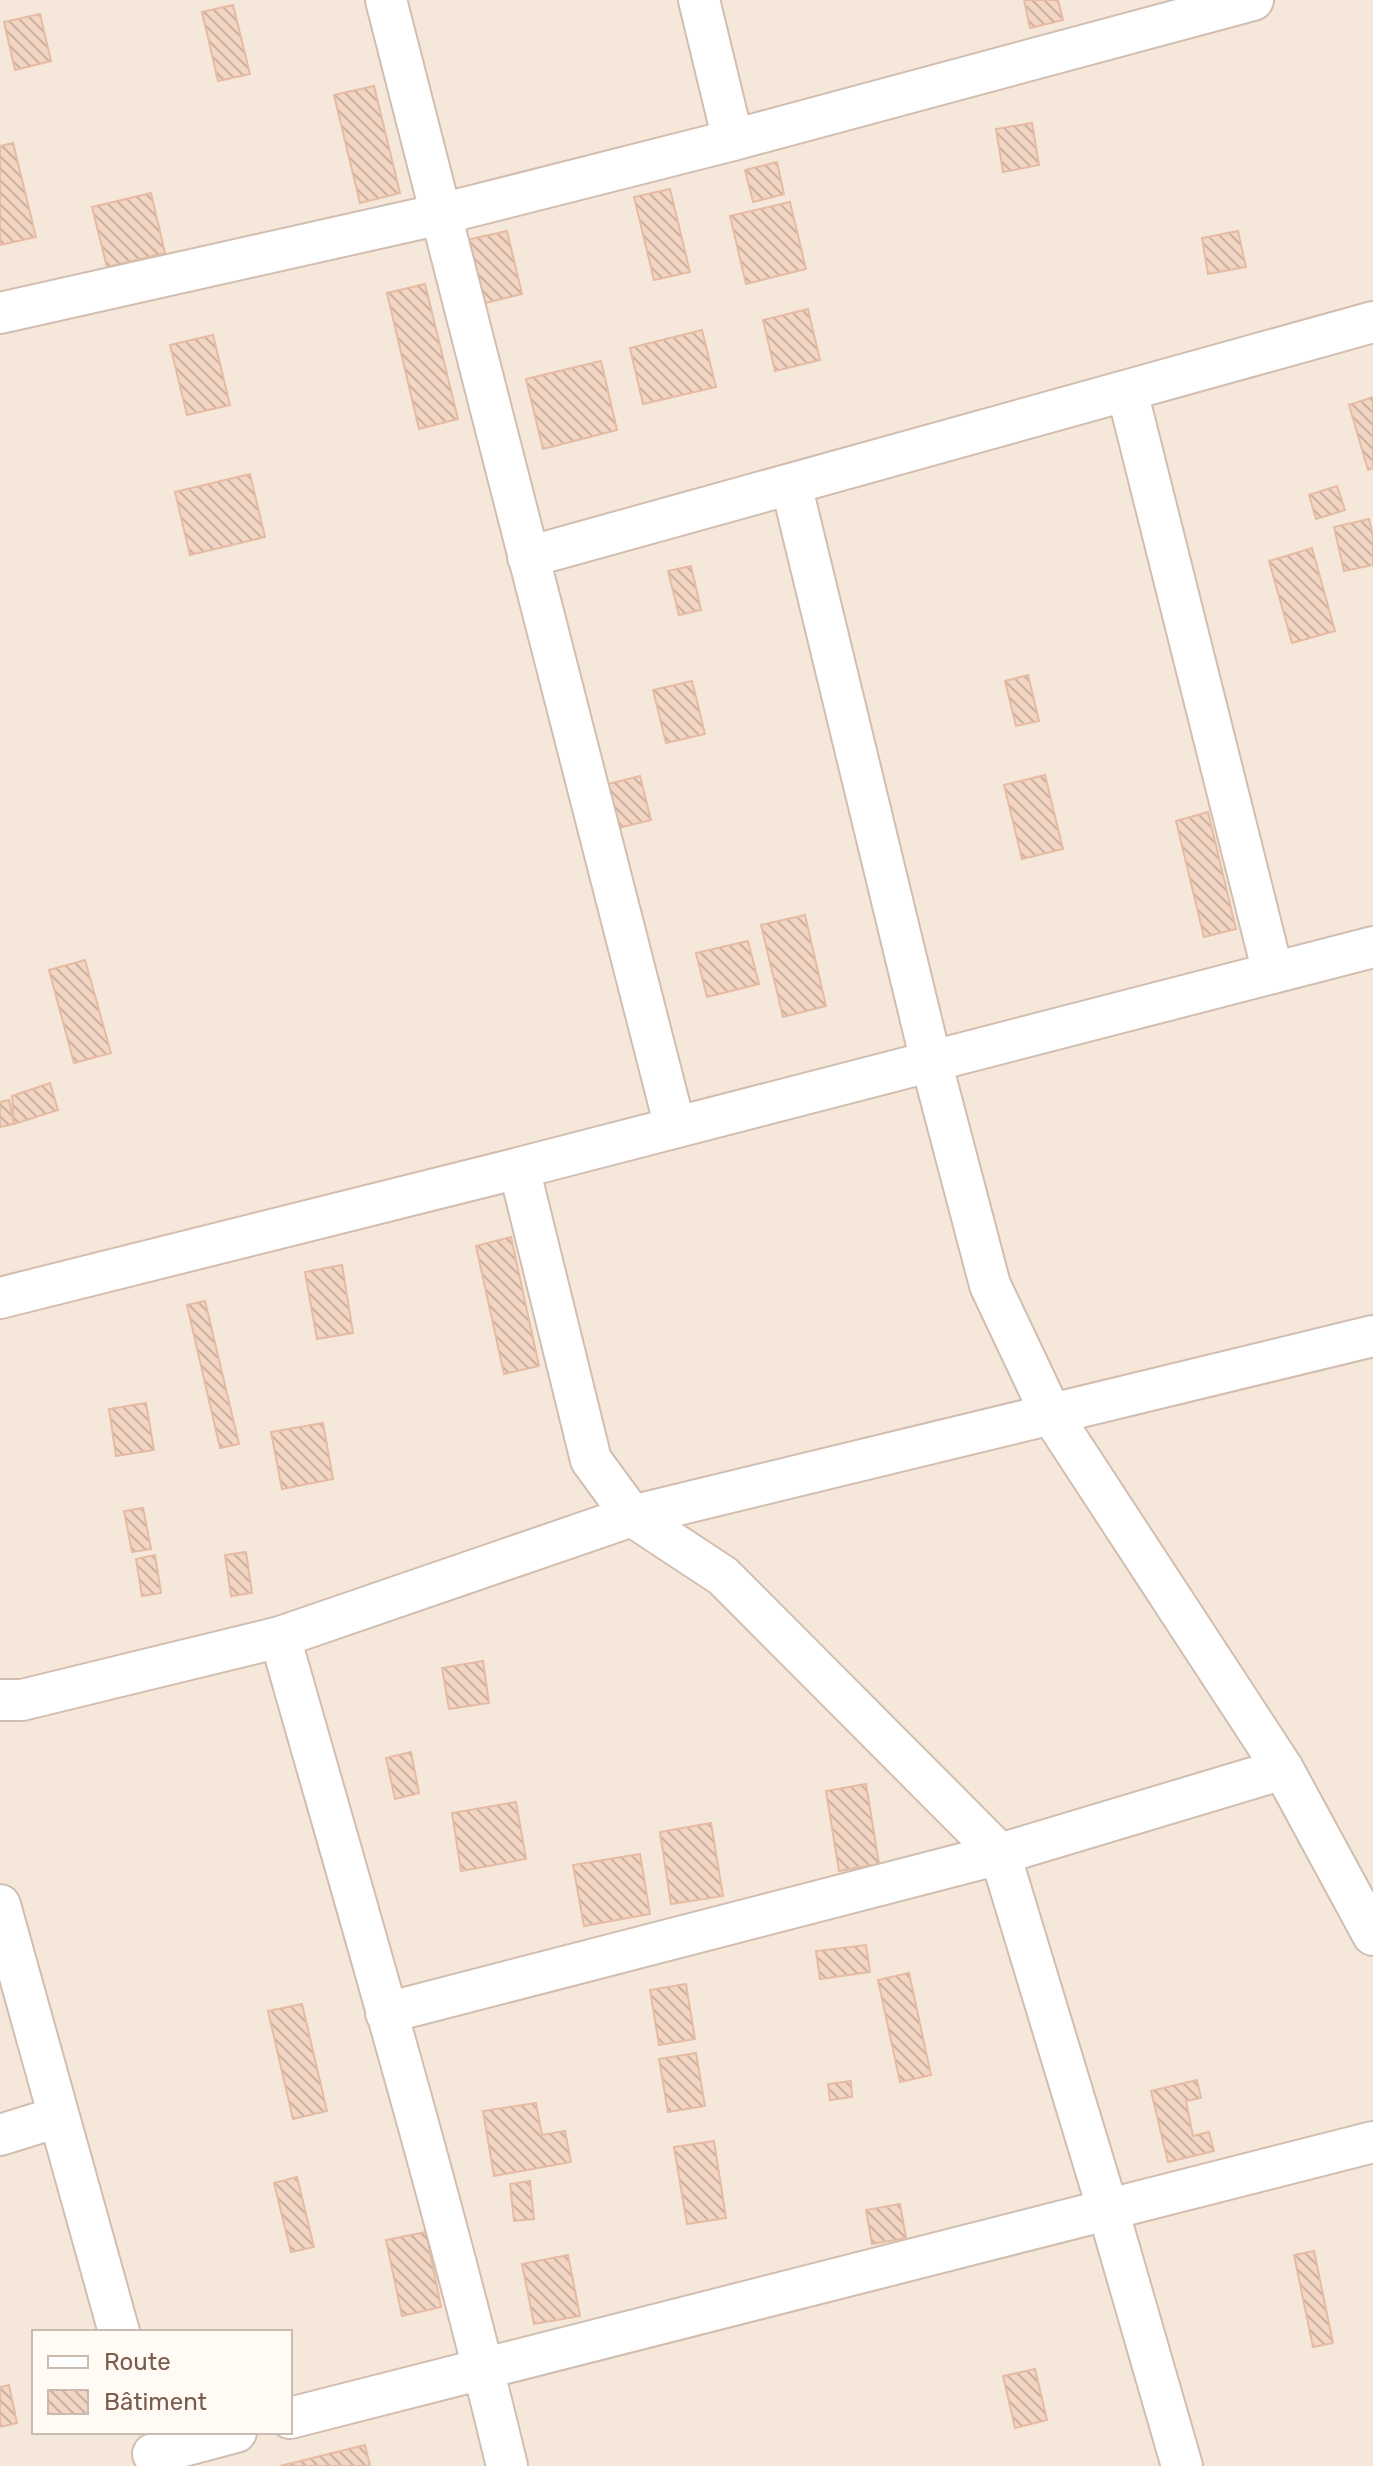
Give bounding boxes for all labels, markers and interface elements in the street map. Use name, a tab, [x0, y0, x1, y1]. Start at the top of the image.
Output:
legend	[32, 2330, 292, 2434]
text: Route	[104, 2348, 171, 2376]
text: Bâtiment	[104, 2388, 207, 2416]

